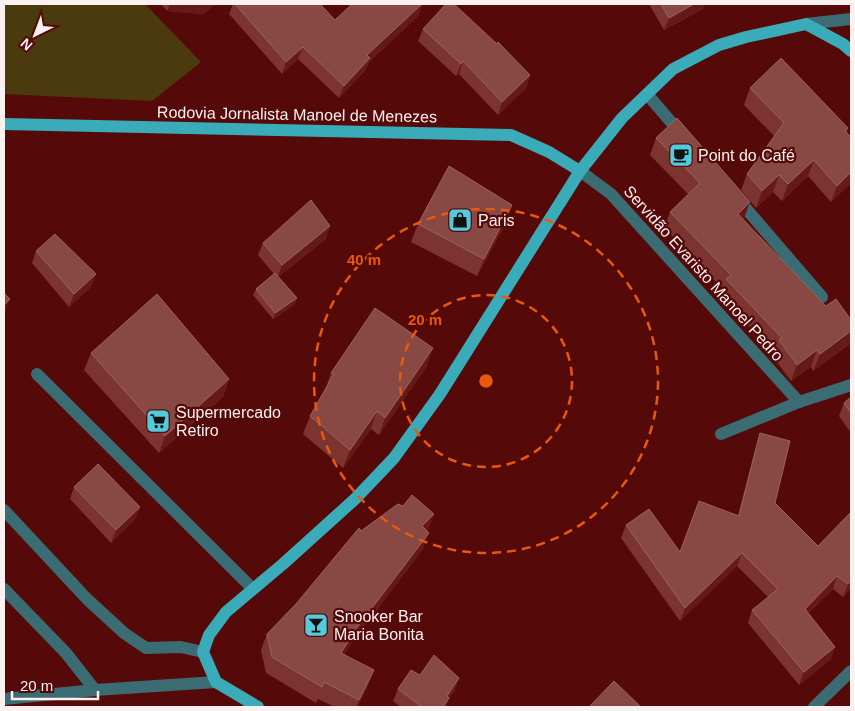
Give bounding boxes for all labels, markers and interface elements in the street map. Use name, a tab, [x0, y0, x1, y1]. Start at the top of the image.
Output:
north arrow	[10, 10, 60, 60]
text: N	[17, 35, 35, 54]
street label: Rodovia Jornalista Manoel de Menezes	[157, 104, 437, 125]
cafe icon: Point do Café	[668, 142, 694, 168]
place label: Point do Café	[698, 147, 795, 164]
street label: Servidão Evaristo Manoel Pedro	[621, 182, 787, 364]
shop icon: Paris	[447, 207, 473, 233]
place label: Paris	[478, 212, 514, 229]
text: 40 m	[347, 251, 381, 268]
text: 20 m	[408, 311, 442, 328]
centre of rings	[477, 372, 495, 390]
place label: Supermercado Retiro	[176, 404, 281, 439]
supermarket icon: Supermercado Retiro	[145, 408, 171, 434]
place label: Snooker Bar Maria Bonita	[334, 608, 424, 643]
bar icon: Snooker Bar Maria Bonita	[303, 612, 329, 638]
scale bar	[12, 668, 99, 700]
text: 20 m	[20, 677, 53, 694]

